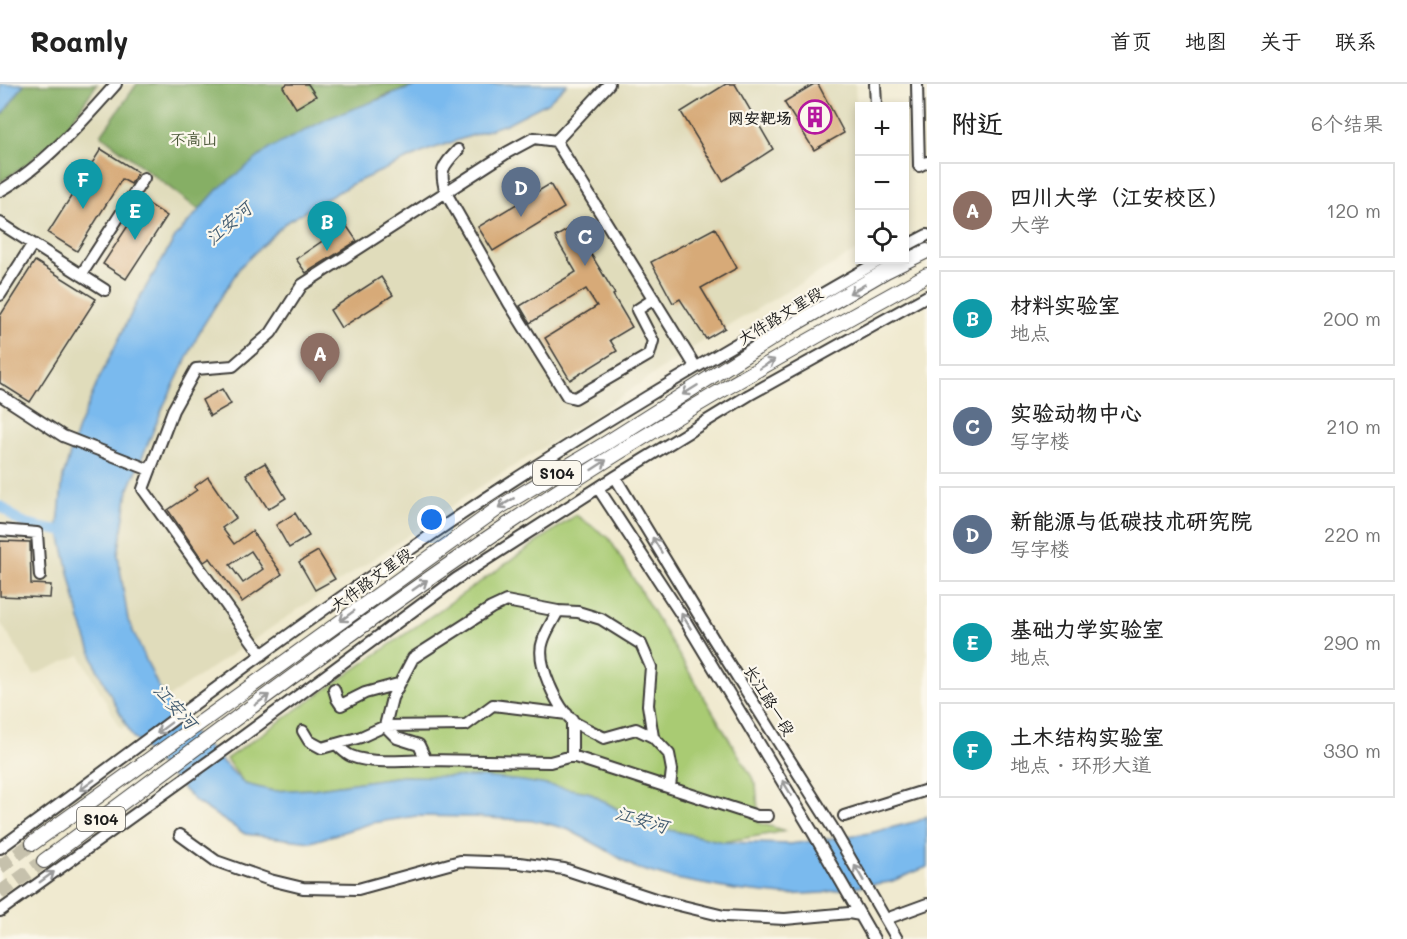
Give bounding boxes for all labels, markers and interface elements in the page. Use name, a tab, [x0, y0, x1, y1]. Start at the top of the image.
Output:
text: Roamly	[30, 23, 129, 59]
text: 首页	[1110, 27, 1152, 54]
text: 地图	[1185, 27, 1227, 54]
text: 关于	[1260, 27, 1302, 54]
text: 联系	[1335, 27, 1377, 54]
building icon: 网安靶场	[797, 99, 833, 135]
map controls	[855, 102, 909, 264]
button: +	[855, 102, 909, 156]
text: 附近	[951, 106, 1003, 140]
place label: 网安靶场	[728, 107, 792, 128]
text: 6个结果	[1311, 110, 1383, 136]
park label: 不高山	[170, 128, 218, 149]
button: −	[855, 156, 909, 210]
pin: F	[64, 160, 103, 209]
pin: D	[502, 168, 540, 217]
text: 四川大学（江安校区）	[1010, 182, 1230, 211]
pin: E	[116, 190, 154, 240]
water label: 江安河	[200, 194, 259, 250]
text: A	[966, 197, 979, 223]
text: 120 m	[1326, 197, 1381, 223]
pin: B	[308, 202, 346, 251]
button: locate	[855, 210, 909, 264]
text: 大学	[1010, 211, 1050, 237]
pin: C	[566, 216, 604, 266]
street label: 大件路文星段	[733, 281, 827, 349]
one-way arrow	[849, 283, 866, 295]
text: 材料实验室	[1010, 290, 1120, 319]
text: B	[966, 305, 979, 331]
text: 200 m	[1323, 305, 1381, 331]
text: 地点	[1010, 319, 1050, 345]
pin: A	[300, 334, 340, 383]
one-way arrow	[758, 358, 775, 370]
one-way arrow	[682, 384, 699, 397]
text: 实验动物中心	[1010, 398, 1142, 427]
text: C	[965, 413, 980, 439]
text: 210 m	[1326, 413, 1381, 439]
text: 写字楼	[1010, 427, 1070, 453]
one-way arrow	[591, 458, 608, 471]
road number: S104	[533, 461, 581, 485]
one-way arrow	[498, 498, 515, 510]
your location	[417, 505, 446, 534]
text: 新能源与低碳技术研究院	[1010, 506, 1252, 535]
text: D	[965, 521, 980, 547]
text: 220 m	[1324, 521, 1381, 547]
text: 写字楼	[1010, 535, 1070, 561]
one-way arrow	[650, 537, 662, 554]
street label: 大件路文星段	[326, 542, 416, 616]
one-way arrow	[412, 579, 428, 591]
one-way arrow	[340, 610, 356, 622]
one-way arrow	[679, 613, 692, 630]
text: 基础力学实验室	[1010, 614, 1164, 643]
text: E	[966, 629, 979, 655]
text: 290 m	[1323, 629, 1381, 655]
text: 地点	[1010, 643, 1050, 669]
street label: 长江路一段	[740, 661, 800, 739]
water label: 江安河	[149, 678, 205, 736]
one-way arrow	[254, 693, 270, 706]
one-way arrow	[156, 722, 172, 735]
text: 土木结构实验室	[1010, 722, 1164, 751]
text: F	[966, 737, 979, 763]
text: 330 m	[1323, 737, 1381, 763]
text: 地点 · 环形大道	[1010, 751, 1152, 777]
one-way arrow	[79, 779, 95, 791]
one-way arrow	[780, 780, 792, 797]
water label: 江安河	[613, 800, 674, 839]
road number: S104	[77, 807, 125, 831]
one-way arrow	[853, 865, 865, 882]
one-way arrow	[39, 871, 55, 883]

